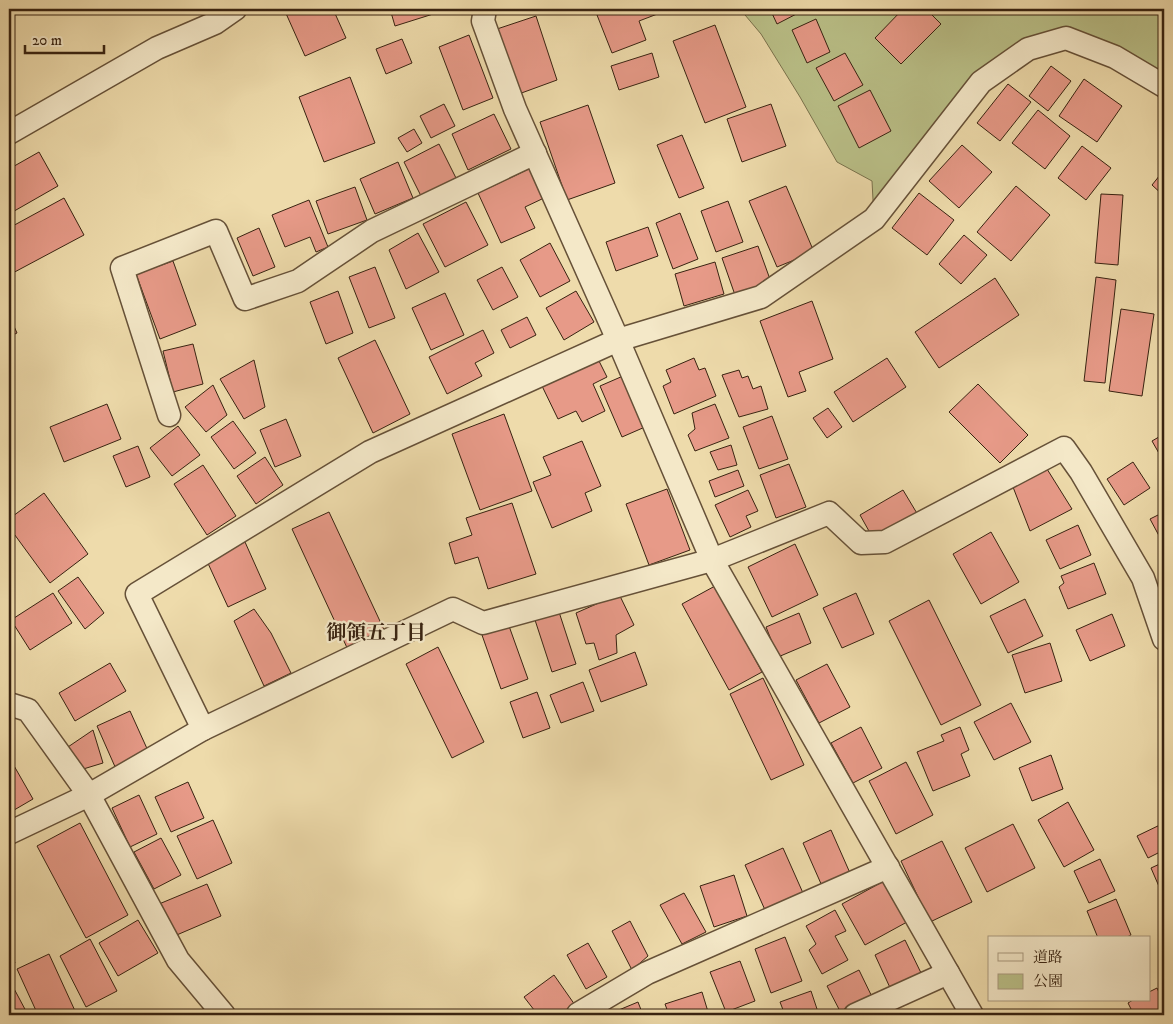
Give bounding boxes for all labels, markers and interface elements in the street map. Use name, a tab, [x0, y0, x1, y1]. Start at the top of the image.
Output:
scale bar	[25, 22, 104, 54]
text: 20 m	[32, 31, 62, 50]
district label: 御領五丁目	[326, 621, 426, 646]
legend	[988, 936, 1150, 1002]
text: 道路	[1033, 948, 1063, 967]
text: 公園	[1033, 972, 1063, 991]

